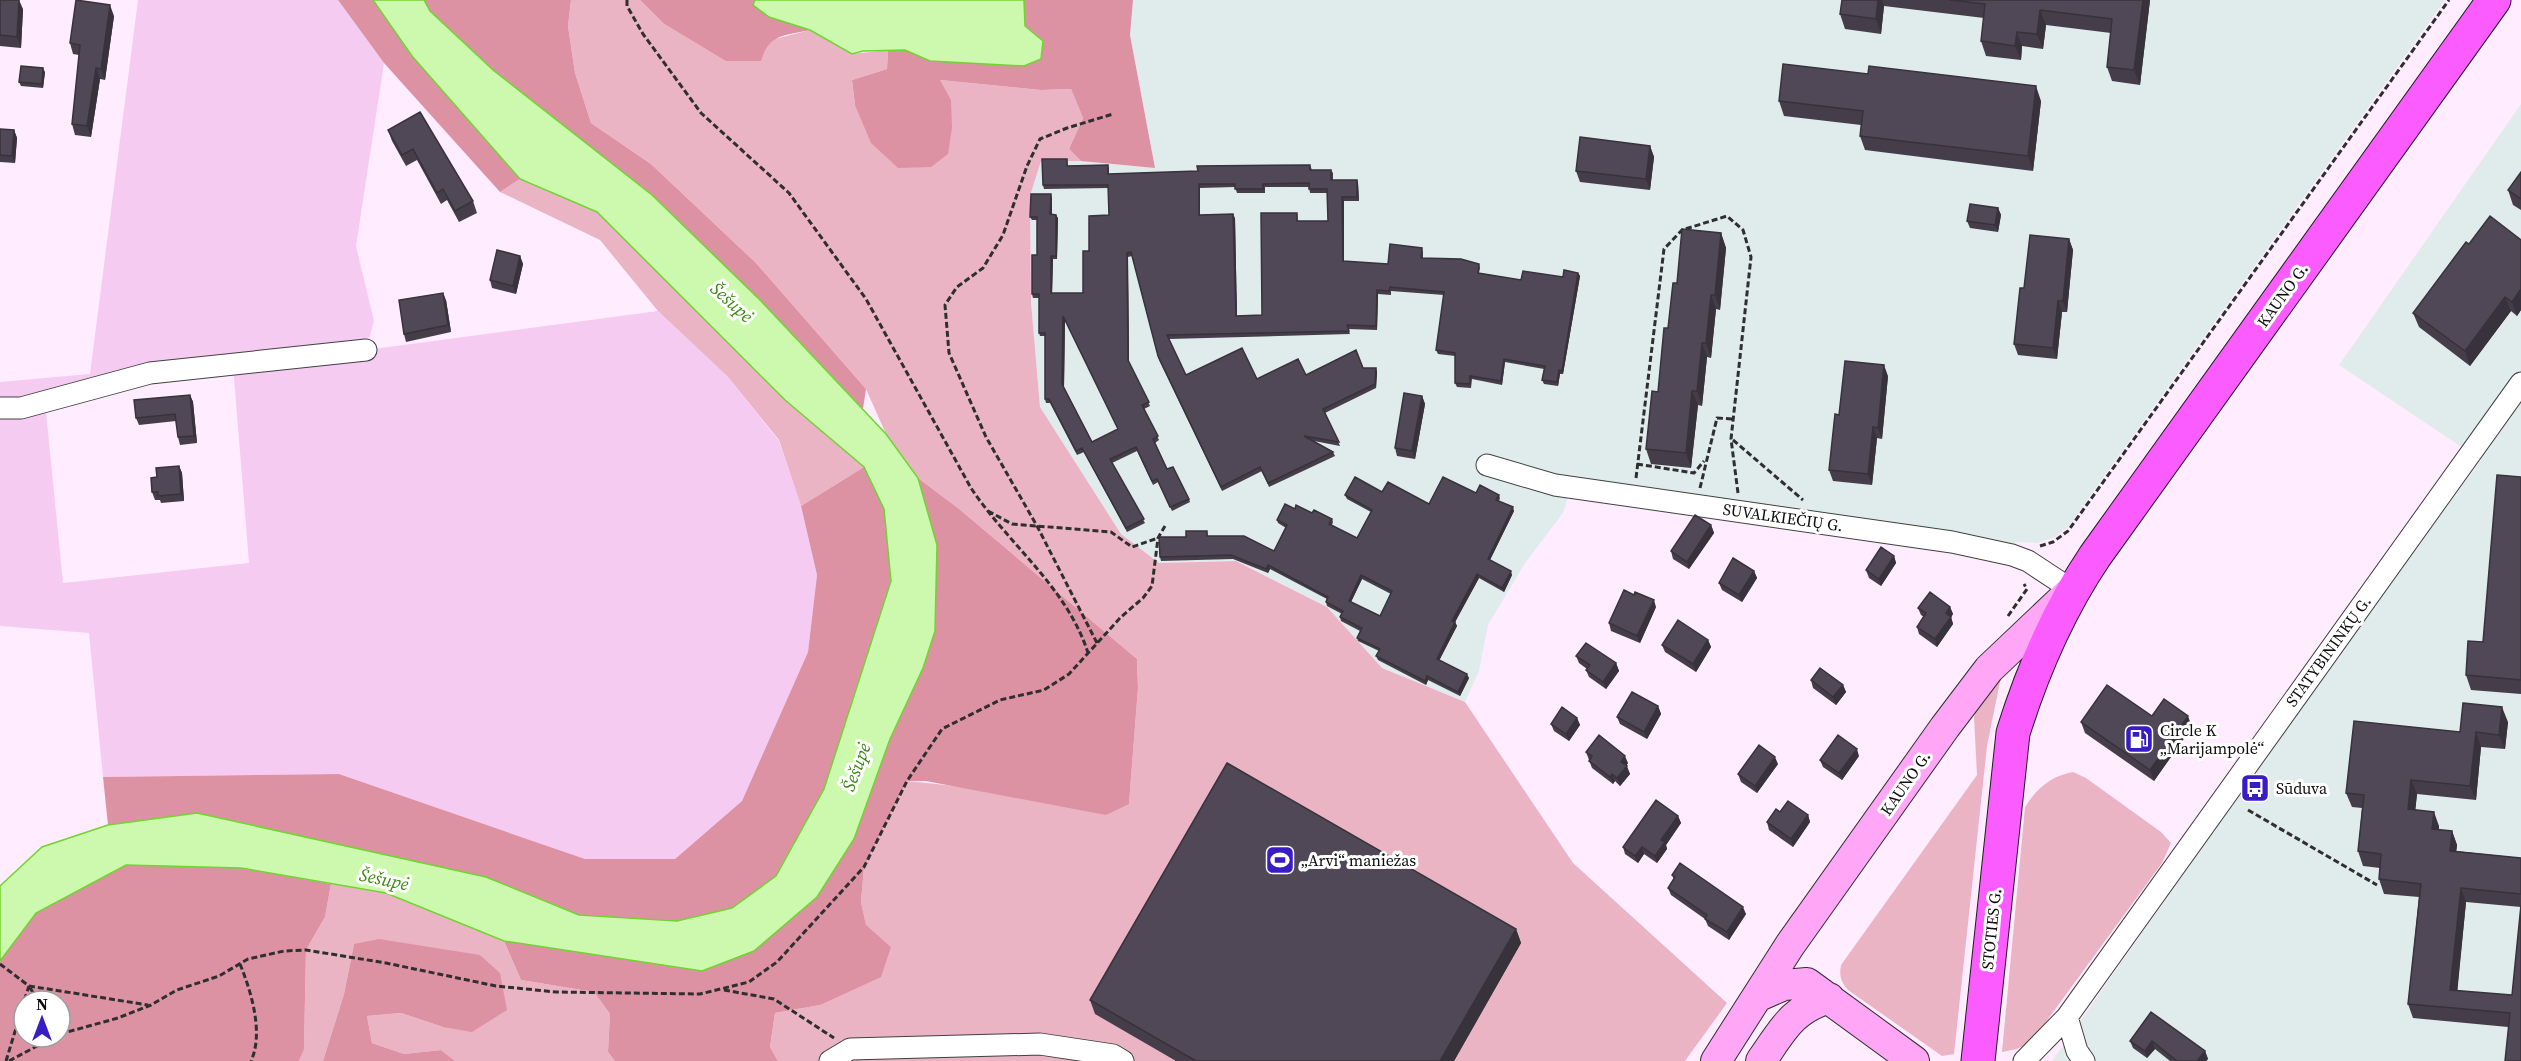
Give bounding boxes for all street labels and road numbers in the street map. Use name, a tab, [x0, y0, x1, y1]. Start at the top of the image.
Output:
street label: KAUNO G.	[2251, 259, 2313, 331]
street label: SUVALKIEČIŲ G.	[1722, 498, 1844, 536]
street label: STATYBININKŲ G.	[2280, 591, 2376, 711]
street label: KAUNO G.	[1875, 746, 1935, 820]
street label: STOTIES G.	[1976, 887, 2006, 971]

